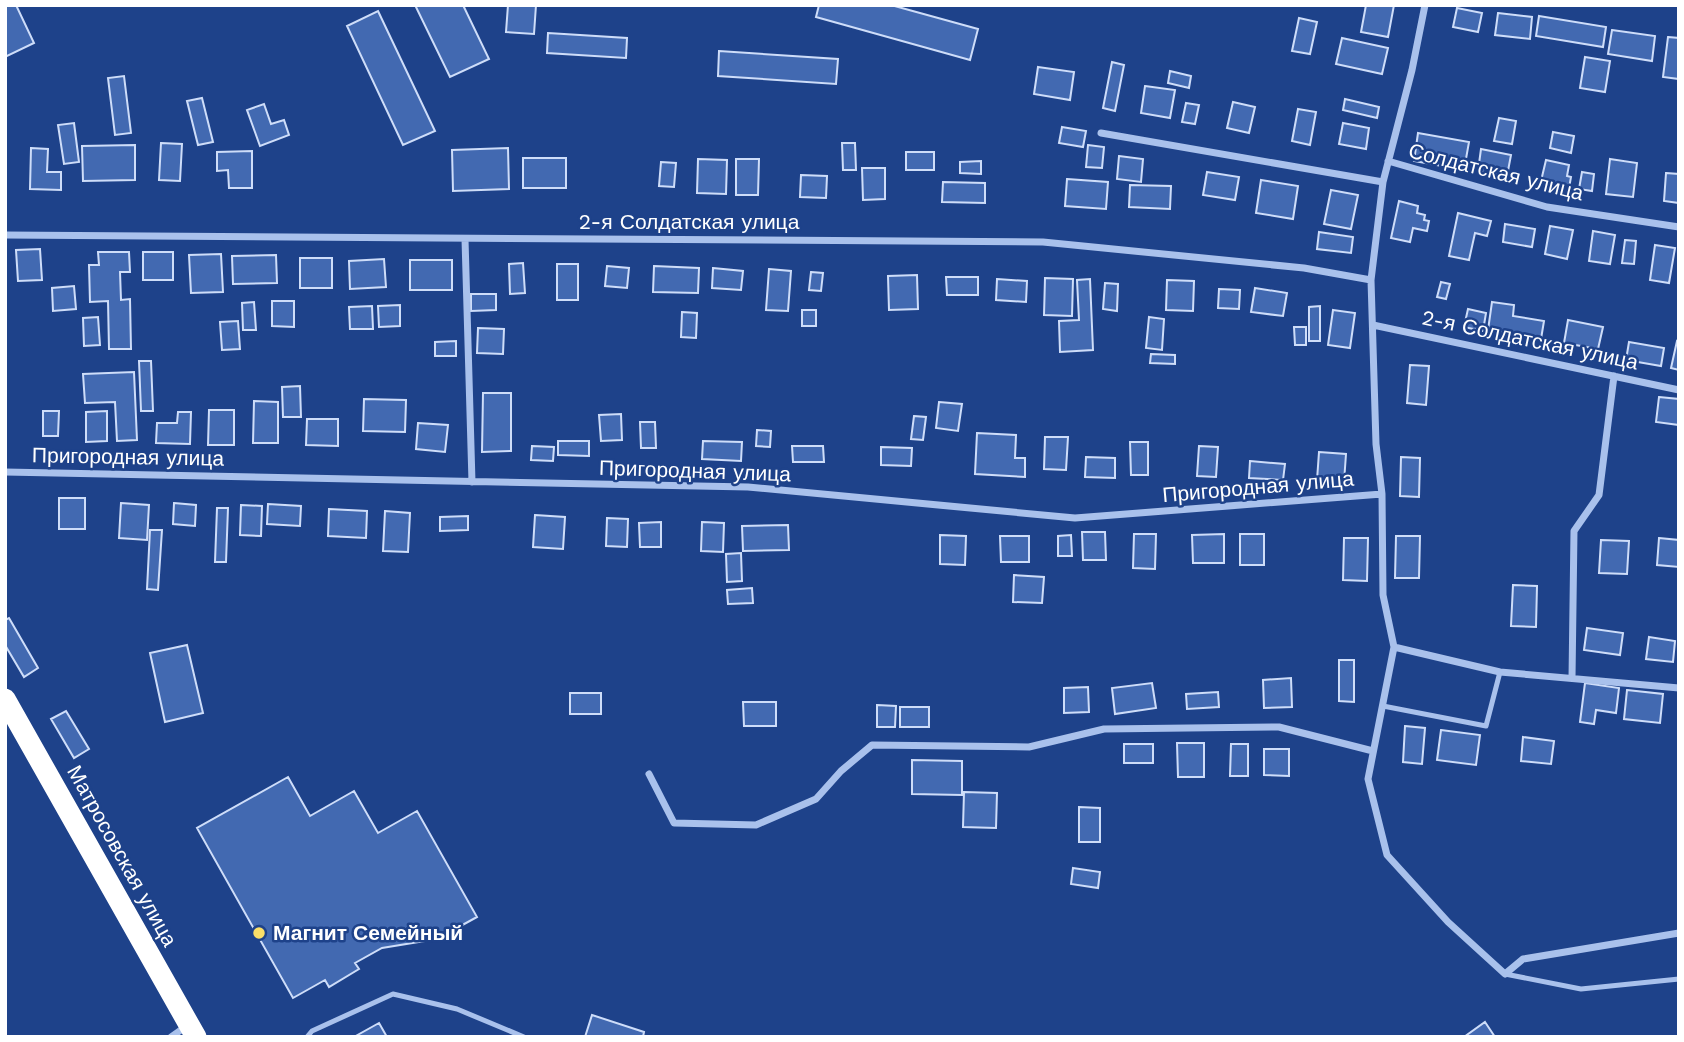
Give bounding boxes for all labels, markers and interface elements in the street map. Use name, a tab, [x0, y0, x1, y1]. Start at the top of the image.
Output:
street label: Солдатская улица	[1406, 138, 1587, 205]
street label: 2-я Солдатская улица	[579, 209, 800, 234]
street label: 2-я Солдатская улица	[1420, 304, 1641, 375]
street label: Пригородная улица	[32, 442, 225, 471]
street label: Пригородная улица	[599, 455, 792, 486]
street label: Пригородная улица	[1161, 466, 1355, 507]
street label: Матросовская улица	[62, 761, 183, 951]
place label: Магнит Семейный	[273, 920, 463, 945]
marker: Магнит Семейный	[251, 925, 267, 941]

